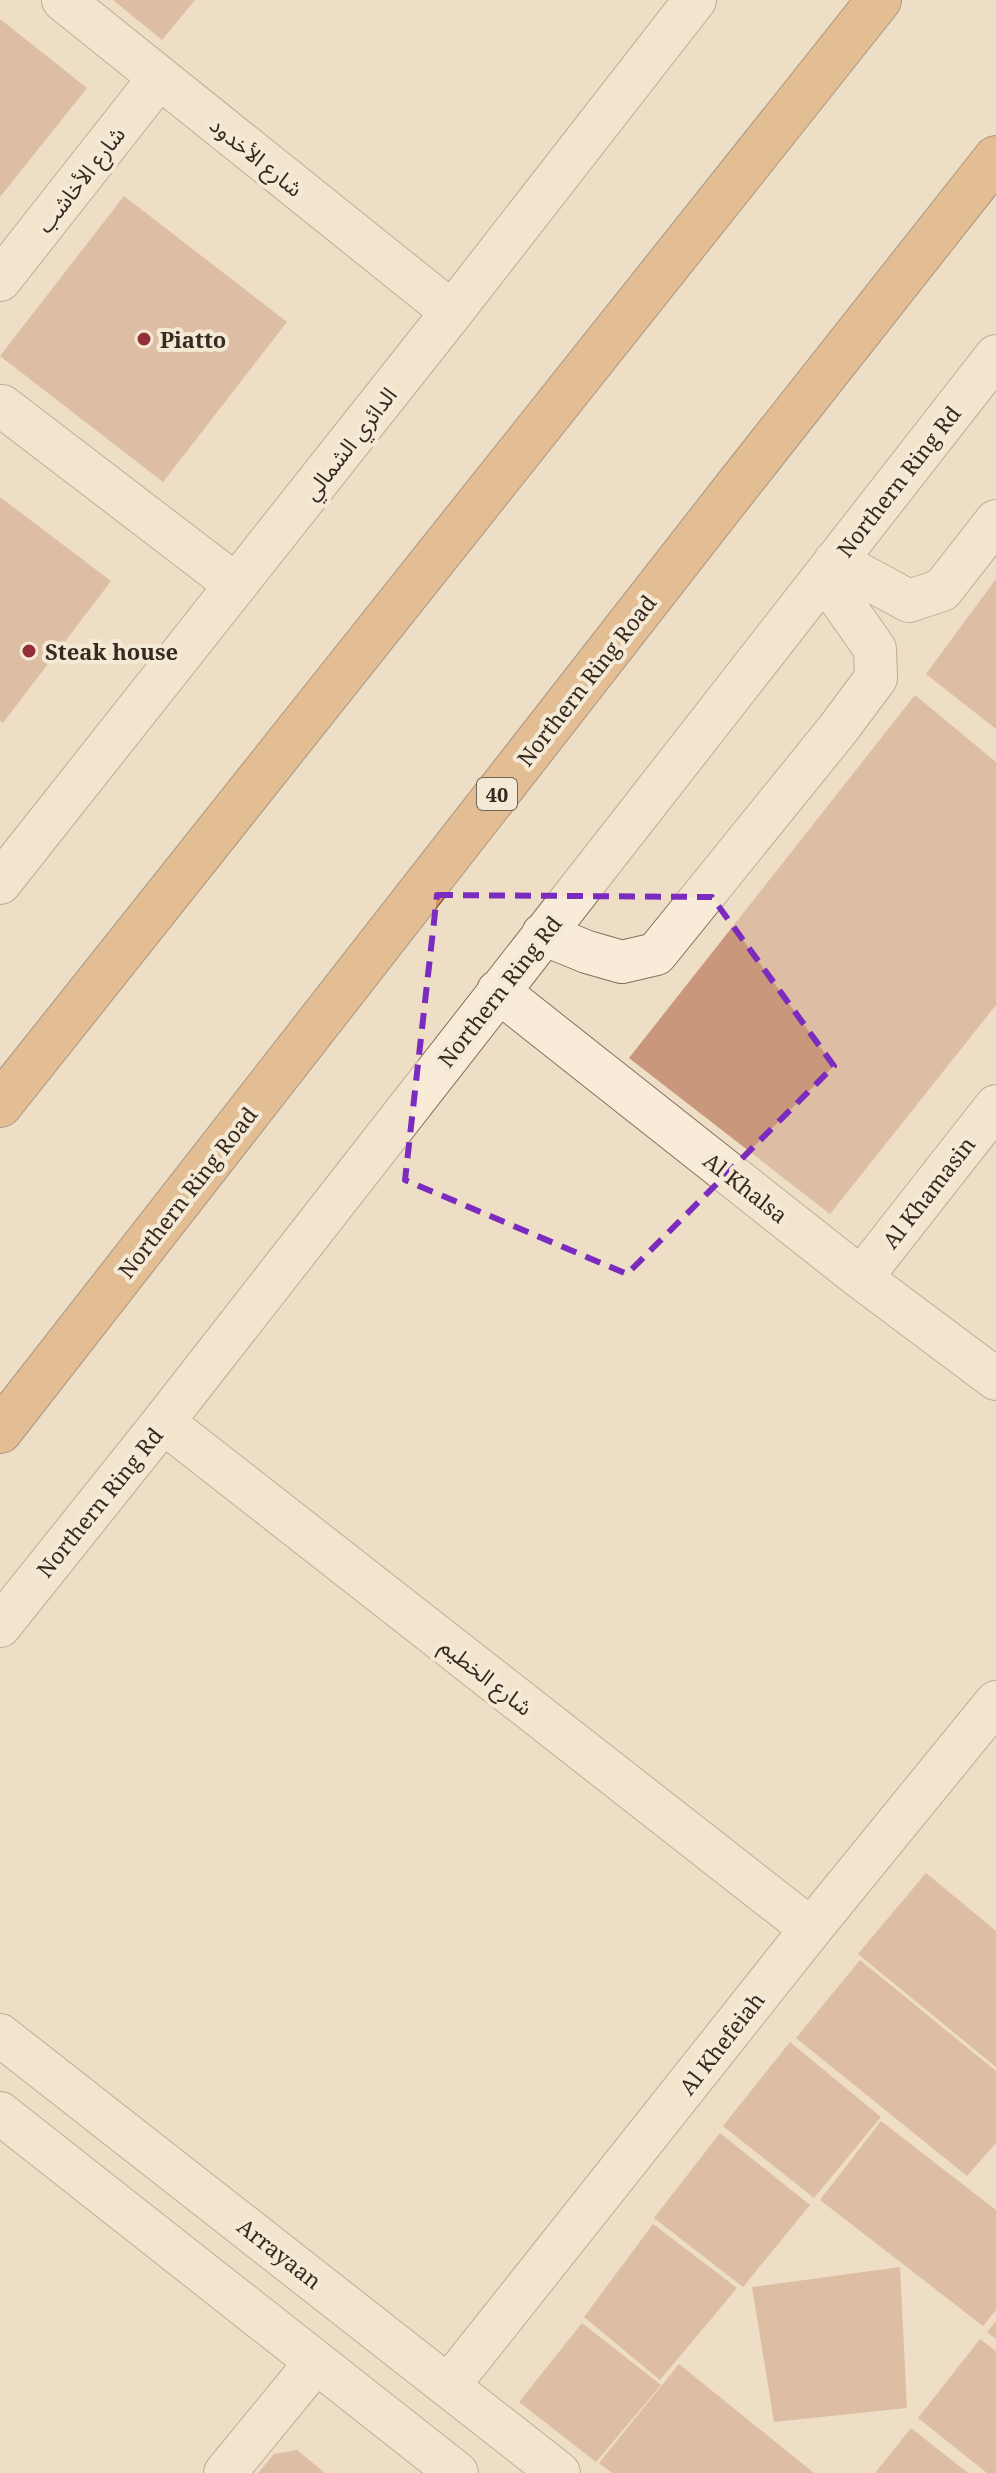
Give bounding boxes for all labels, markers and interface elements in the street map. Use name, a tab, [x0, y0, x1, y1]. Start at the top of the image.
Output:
street label: شارع الأخدود	[202, 109, 310, 205]
street label: شارع الأخاشب	[29, 120, 133, 240]
place label: Piatto	[160, 324, 226, 354]
marker: Piatto	[135, 330, 153, 348]
street label: الدائري الشمالي	[295, 380, 405, 508]
street label: Northern Ring Rd	[829, 399, 967, 563]
street label: Northern Ring Road	[510, 588, 663, 772]
place label: Steak house	[45, 636, 178, 666]
marker: Steak house	[20, 642, 38, 660]
road number: 40	[477, 778, 517, 810]
street label: Northern Ring Rd	[430, 909, 568, 1073]
street label: Northern Ring Road	[111, 1100, 264, 1284]
street label: Al Khamasin	[875, 1130, 981, 1254]
street label: Al Khalsa	[698, 1145, 794, 1229]
street label: Northern Ring Rd	[29, 1420, 169, 1583]
street label: شارع الخطيم	[433, 1630, 539, 1724]
street label: Al Khefeiah	[671, 1985, 771, 2100]
street label: Arrayaan	[232, 2211, 328, 2295]

